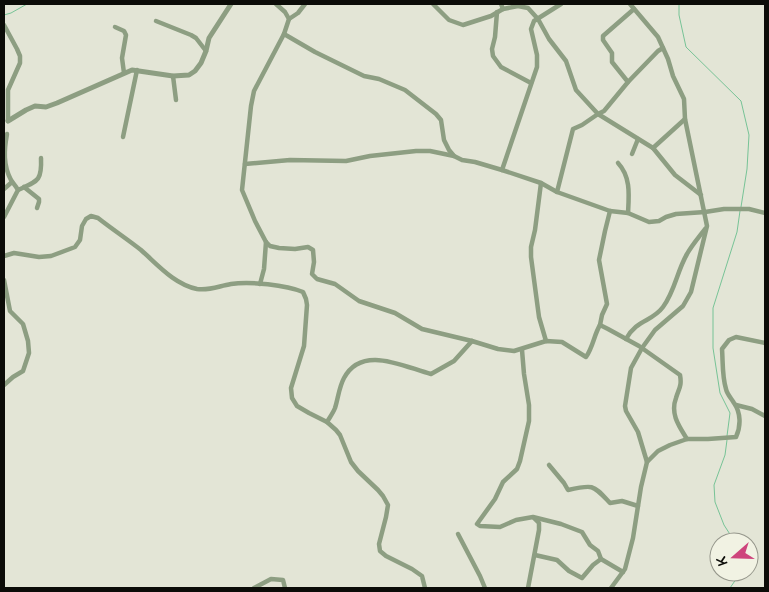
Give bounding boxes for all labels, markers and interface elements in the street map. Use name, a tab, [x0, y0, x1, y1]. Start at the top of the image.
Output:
north arrow	[709, 532, 759, 582]
text: K	[712, 554, 732, 569]

